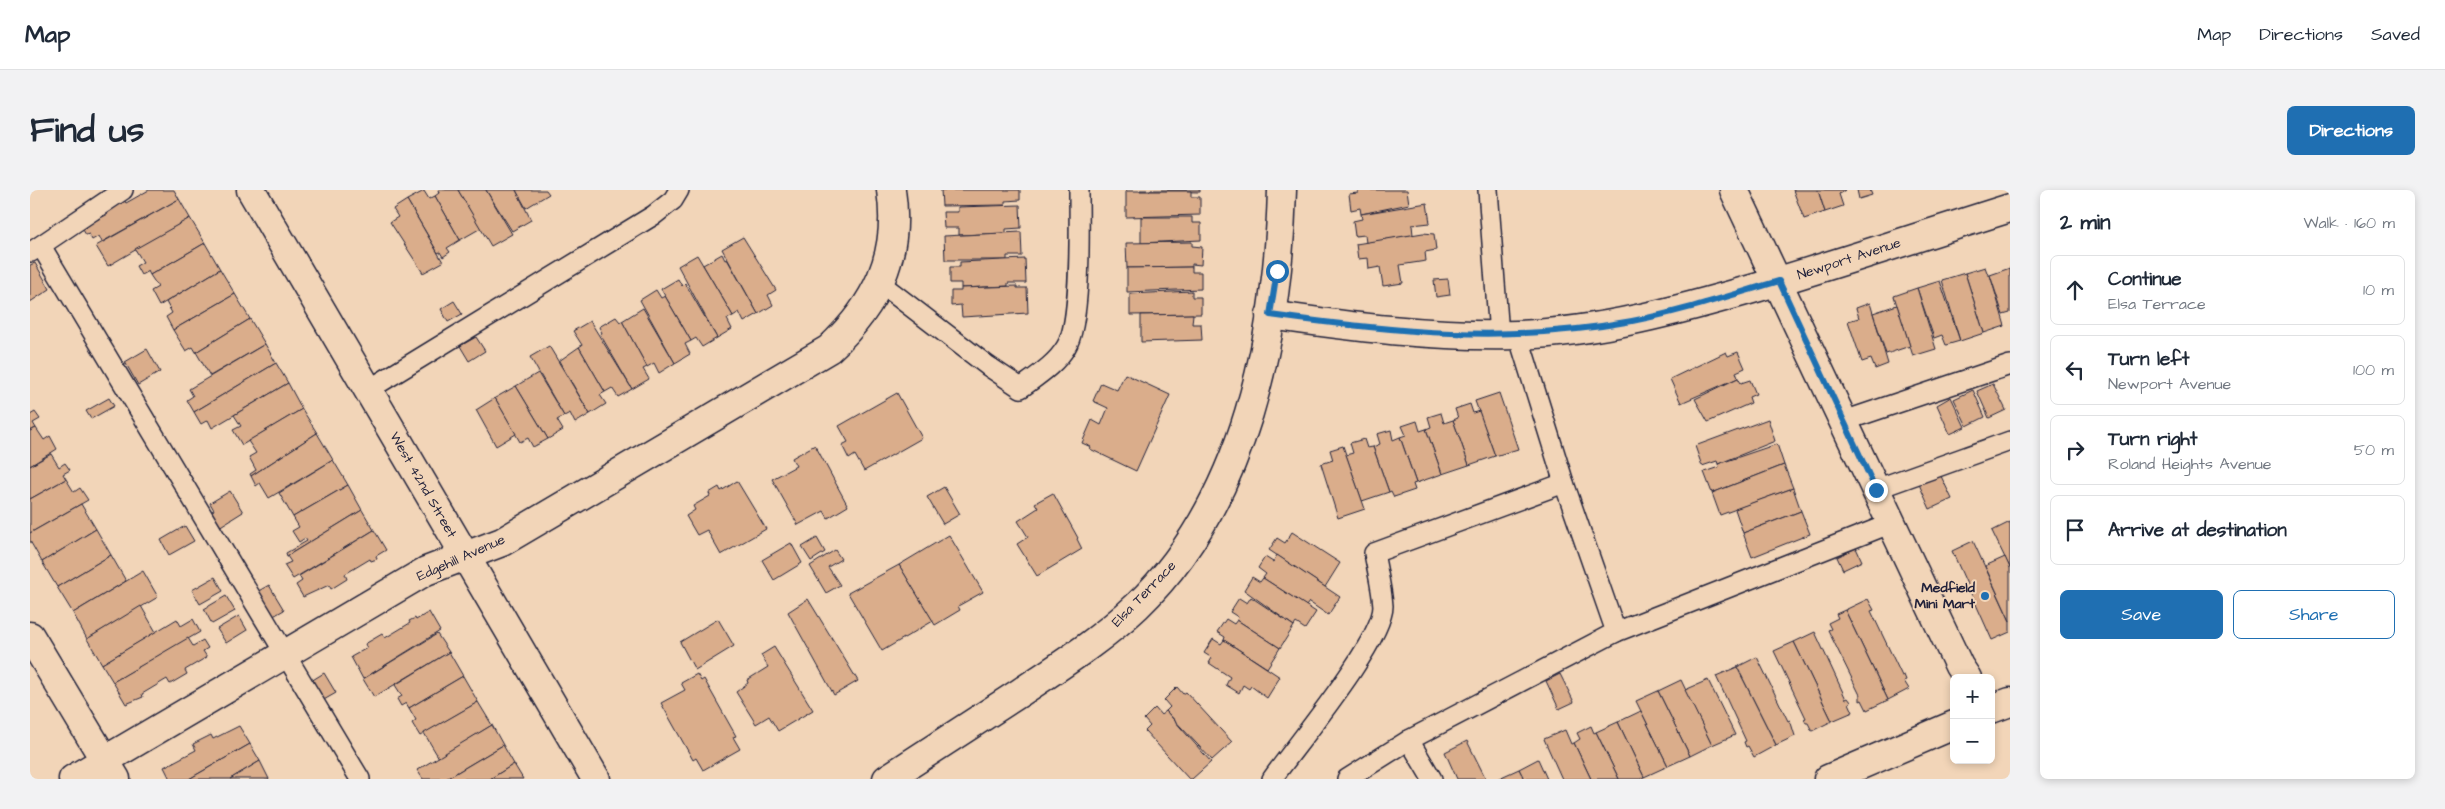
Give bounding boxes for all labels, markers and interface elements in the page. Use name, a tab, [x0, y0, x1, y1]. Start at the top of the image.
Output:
text: Map	[25, 18, 70, 52]
text: Map	[2197, 22, 2231, 47]
text: Directions	[2259, 22, 2343, 47]
text: Saved	[2371, 22, 2420, 47]
text: Find us	[30, 106, 144, 155]
button: Directions	[2287, 106, 2415, 155]
text: 2 min	[2060, 208, 2110, 237]
text: Walk · 160 m	[2303, 212, 2395, 234]
street label: Newport Avenue	[1795, 233, 1904, 285]
route start	[1266, 260, 1289, 283]
text: Continue	[2108, 266, 2182, 293]
icon: ahead	[2061, 276, 2089, 304]
text: 10 m	[2363, 279, 2394, 301]
text: Elsa Terrace	[2108, 293, 2206, 315]
text: Turn left	[2108, 346, 2189, 373]
icon: left	[2061, 356, 2089, 384]
text: 100 m	[2353, 359, 2394, 381]
text: Newport Avenue	[2108, 373, 2231, 395]
text: Turn right	[2108, 426, 2197, 453]
street label: West 42nd Street	[384, 428, 462, 542]
icon: right	[2061, 436, 2089, 464]
text: 50 m	[2354, 439, 2394, 461]
text: Roland Heights Avenue	[2108, 453, 2272, 475]
route end	[1865, 479, 1888, 502]
icon: arrive	[2061, 516, 2089, 544]
text: Arrive at destination	[2108, 517, 2287, 544]
street label: Edgehill Avenue	[414, 529, 509, 586]
street label: Elsa Terrace	[1107, 556, 1181, 632]
place label: Medfield Mini Mart	[1914, 578, 1976, 614]
marker: Medfield Mini Mart	[1979, 590, 1991, 602]
button: Save	[2060, 590, 2223, 639]
button: Share	[2233, 590, 2395, 639]
map controls	[1950, 674, 1995, 764]
button: +	[1950, 674, 1995, 719]
button: −	[1950, 719, 1995, 764]

